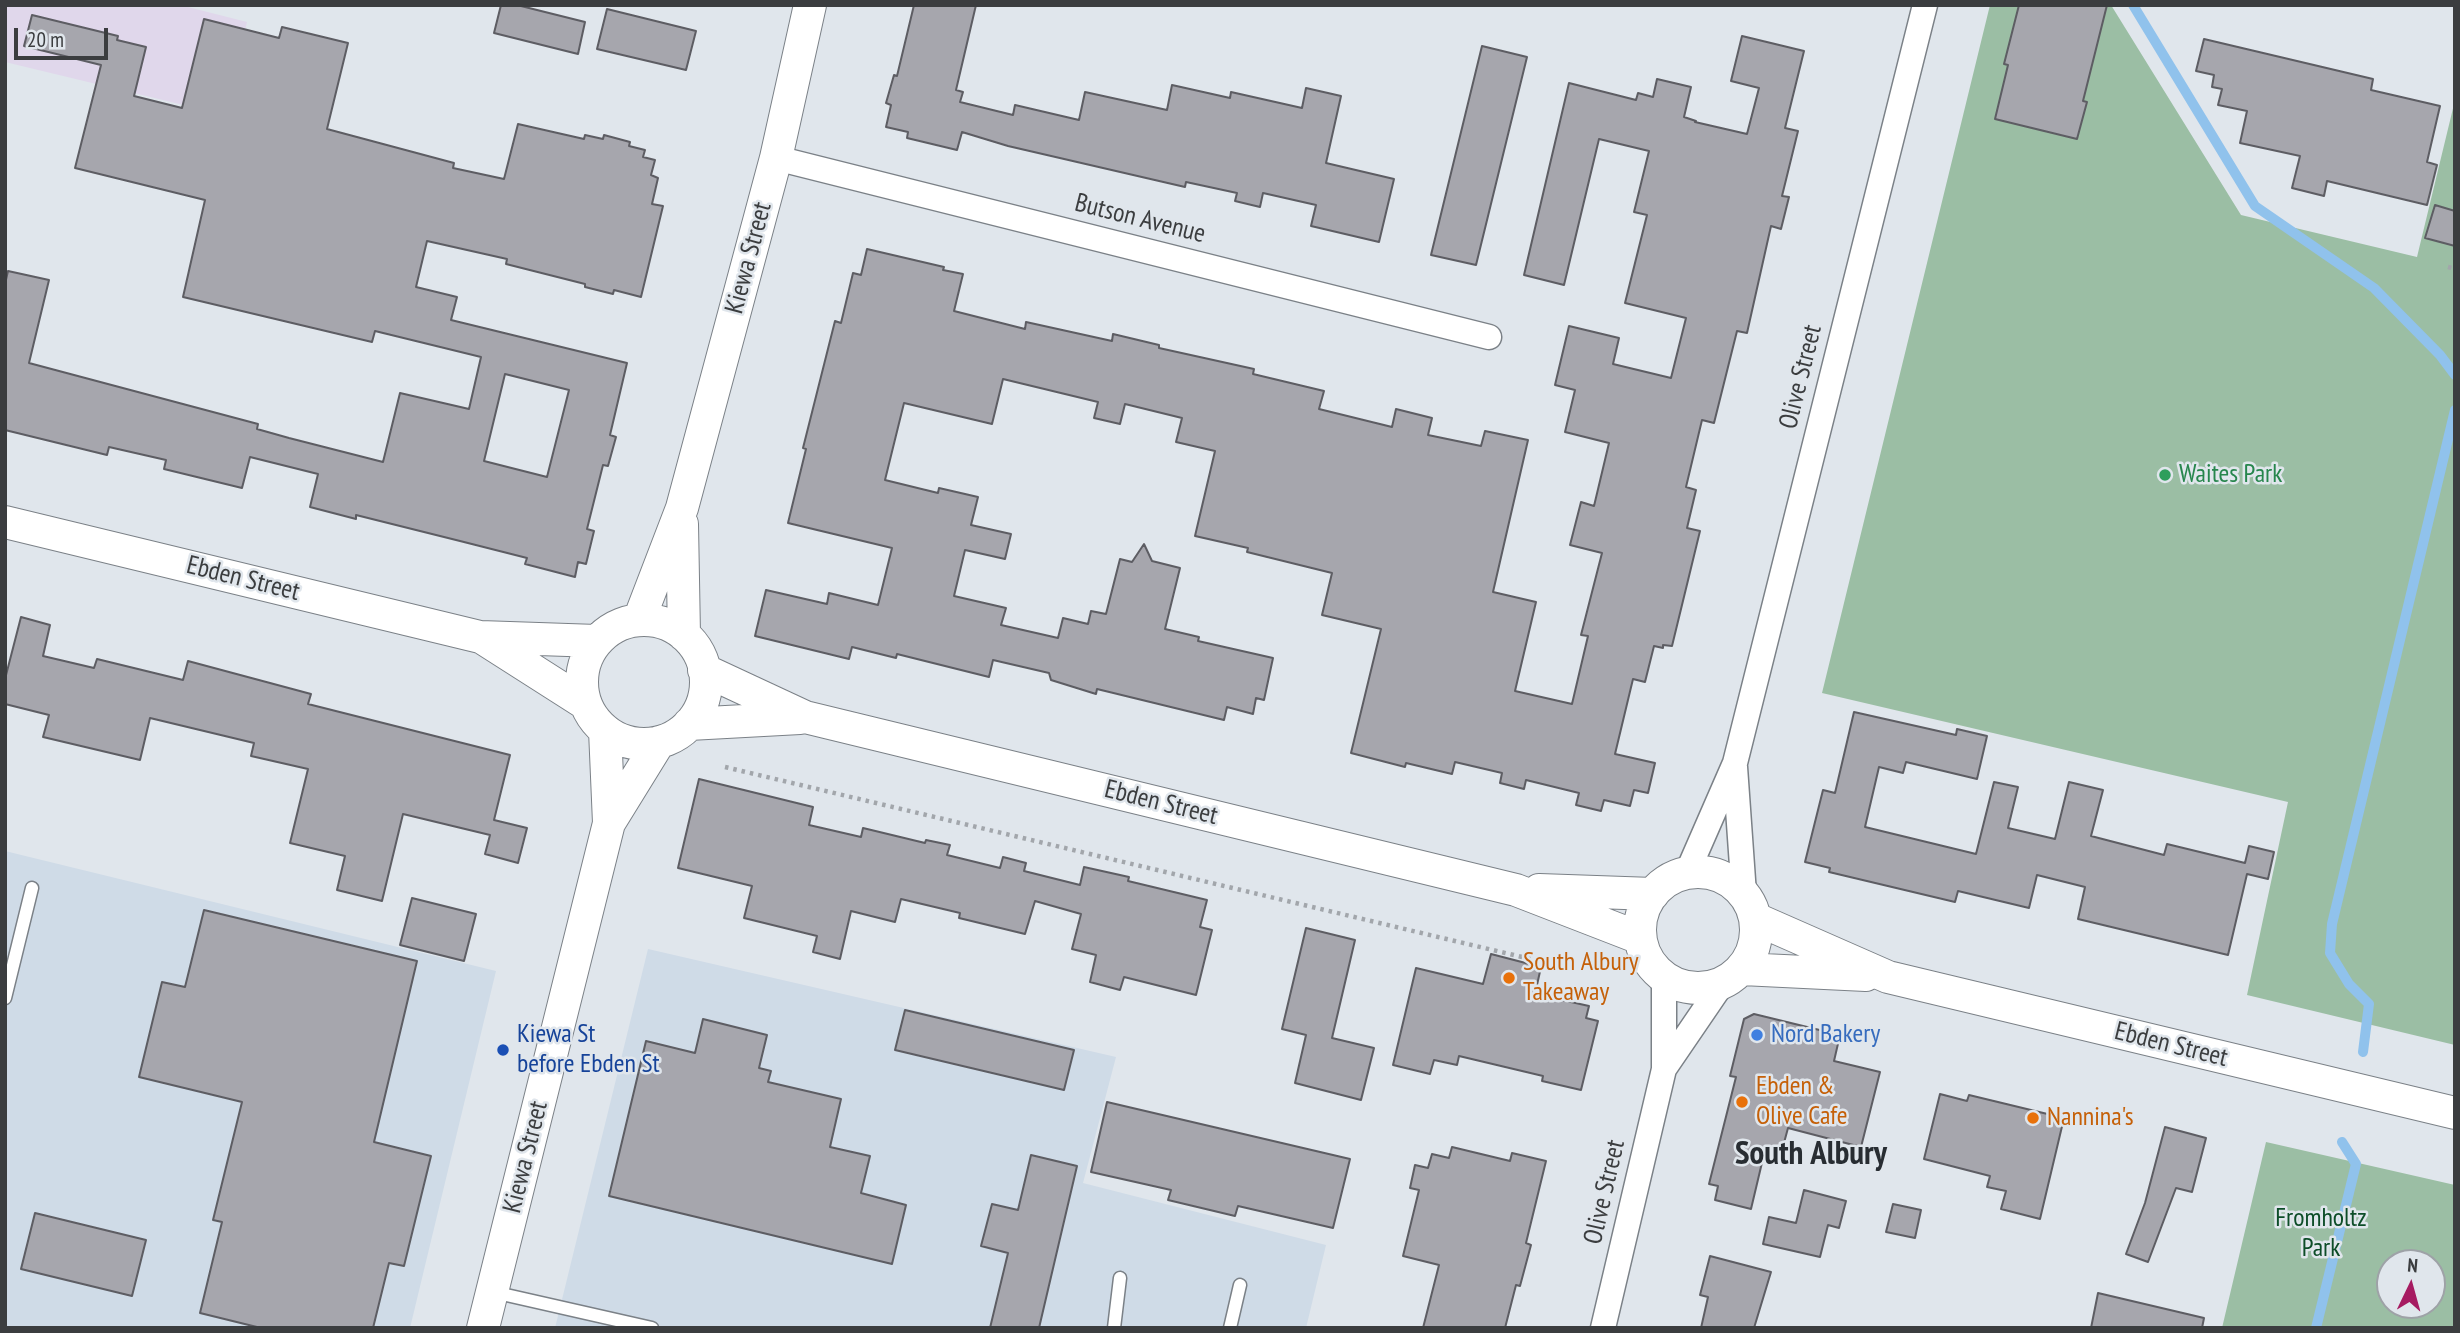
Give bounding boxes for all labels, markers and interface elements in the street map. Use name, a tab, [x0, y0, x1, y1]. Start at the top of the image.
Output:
scale bar	[18, 14, 112, 58]
text: 20 m	[27, 26, 64, 53]
street label: Butson Avenue	[1072, 188, 1208, 250]
street label: Kiewa Street	[719, 199, 779, 317]
street label: Olive Street	[1773, 322, 1829, 432]
place label: Waites Park	[2179, 459, 2282, 491]
marker: Waites Park	[2157, 467, 2173, 483]
street label: Ebden Street	[183, 550, 303, 608]
street label: Ebden Street	[1101, 774, 1221, 832]
place label: South Albury Takeaway	[1523, 947, 1639, 1009]
marker: South Albury Takeaway	[1501, 970, 1517, 986]
street label: Ebden Street	[2111, 1016, 2231, 1074]
place label: Kiewa St before Ebden St	[517, 1019, 660, 1080]
place label: Nord Bakery	[1771, 1019, 1880, 1051]
marker: Nord Bakery	[1749, 1027, 1765, 1043]
marker: Kiewa St before Ebden St	[495, 1042, 511, 1058]
place label: Ebden & Olive Cafe	[1756, 1071, 1847, 1132]
marker: Ebden & Olive Cafe	[1734, 1094, 1750, 1110]
street label: Kiewa Street	[497, 1098, 555, 1216]
place label: Nannina's	[2047, 1102, 2134, 1134]
marker: Nannina's	[2025, 1110, 2041, 1126]
district label: South Albury	[1735, 1135, 1887, 1175]
street label: Olive Street	[1578, 1137, 1632, 1247]
park label: Fromholtz Park	[2275, 1203, 2367, 1264]
north arrow	[2376, 1249, 2446, 1319]
text: N	[2406, 1253, 2419, 1277]

